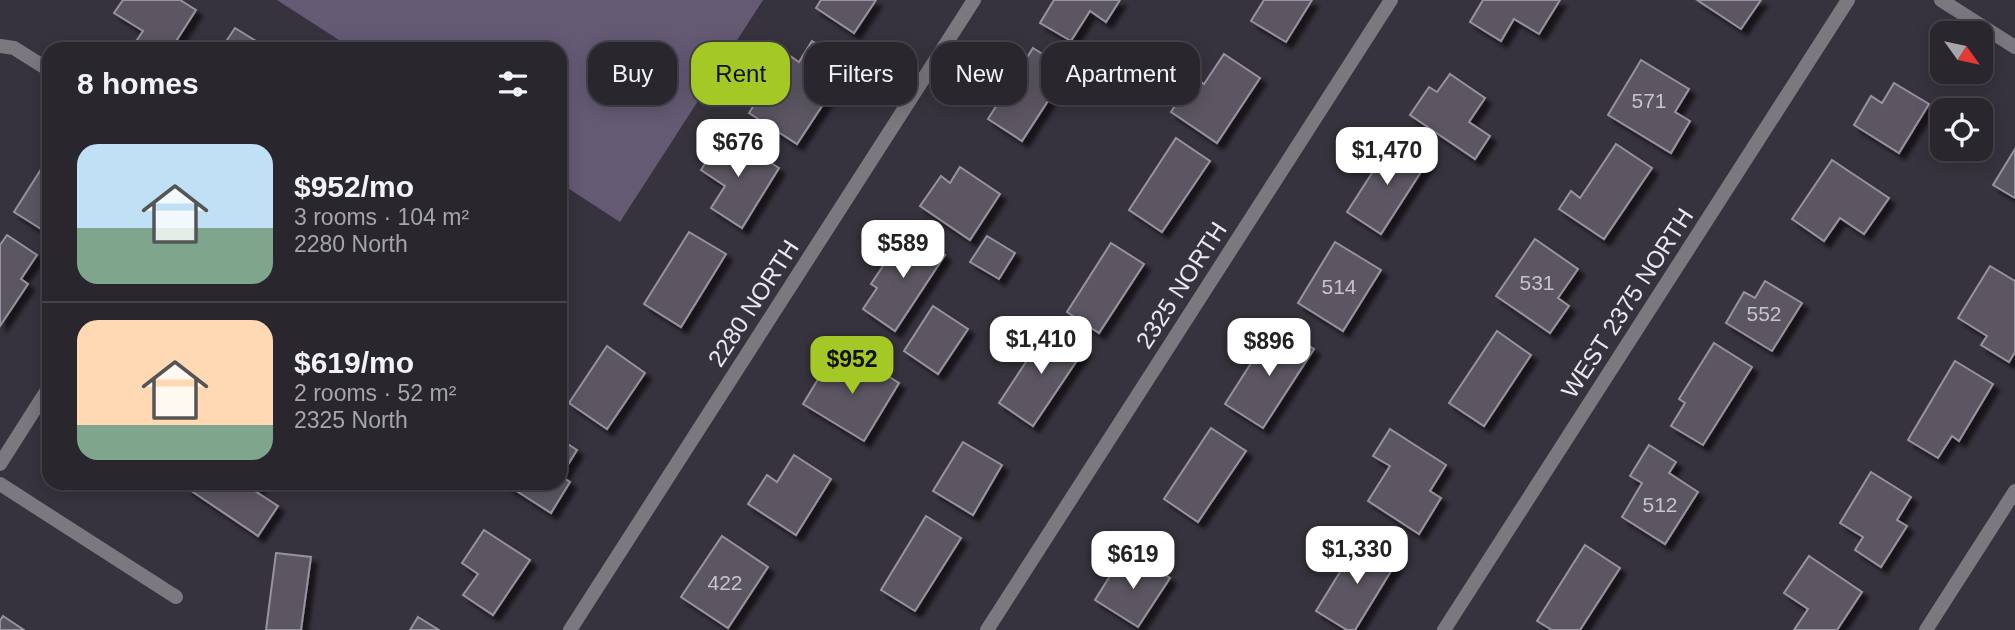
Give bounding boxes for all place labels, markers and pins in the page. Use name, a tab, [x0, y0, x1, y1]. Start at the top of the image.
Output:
pin: $676	[697, 120, 779, 179]
pin: $1,470	[1330, 128, 1444, 187]
pin: $589	[862, 220, 944, 280]
pin: $1,410	[984, 316, 1098, 376]
pin: $896	[1228, 318, 1310, 378]
pin: $952	[811, 336, 893, 396]
pin: $1,330	[1300, 526, 1414, 586]
pin: $619	[1092, 532, 1174, 591]

